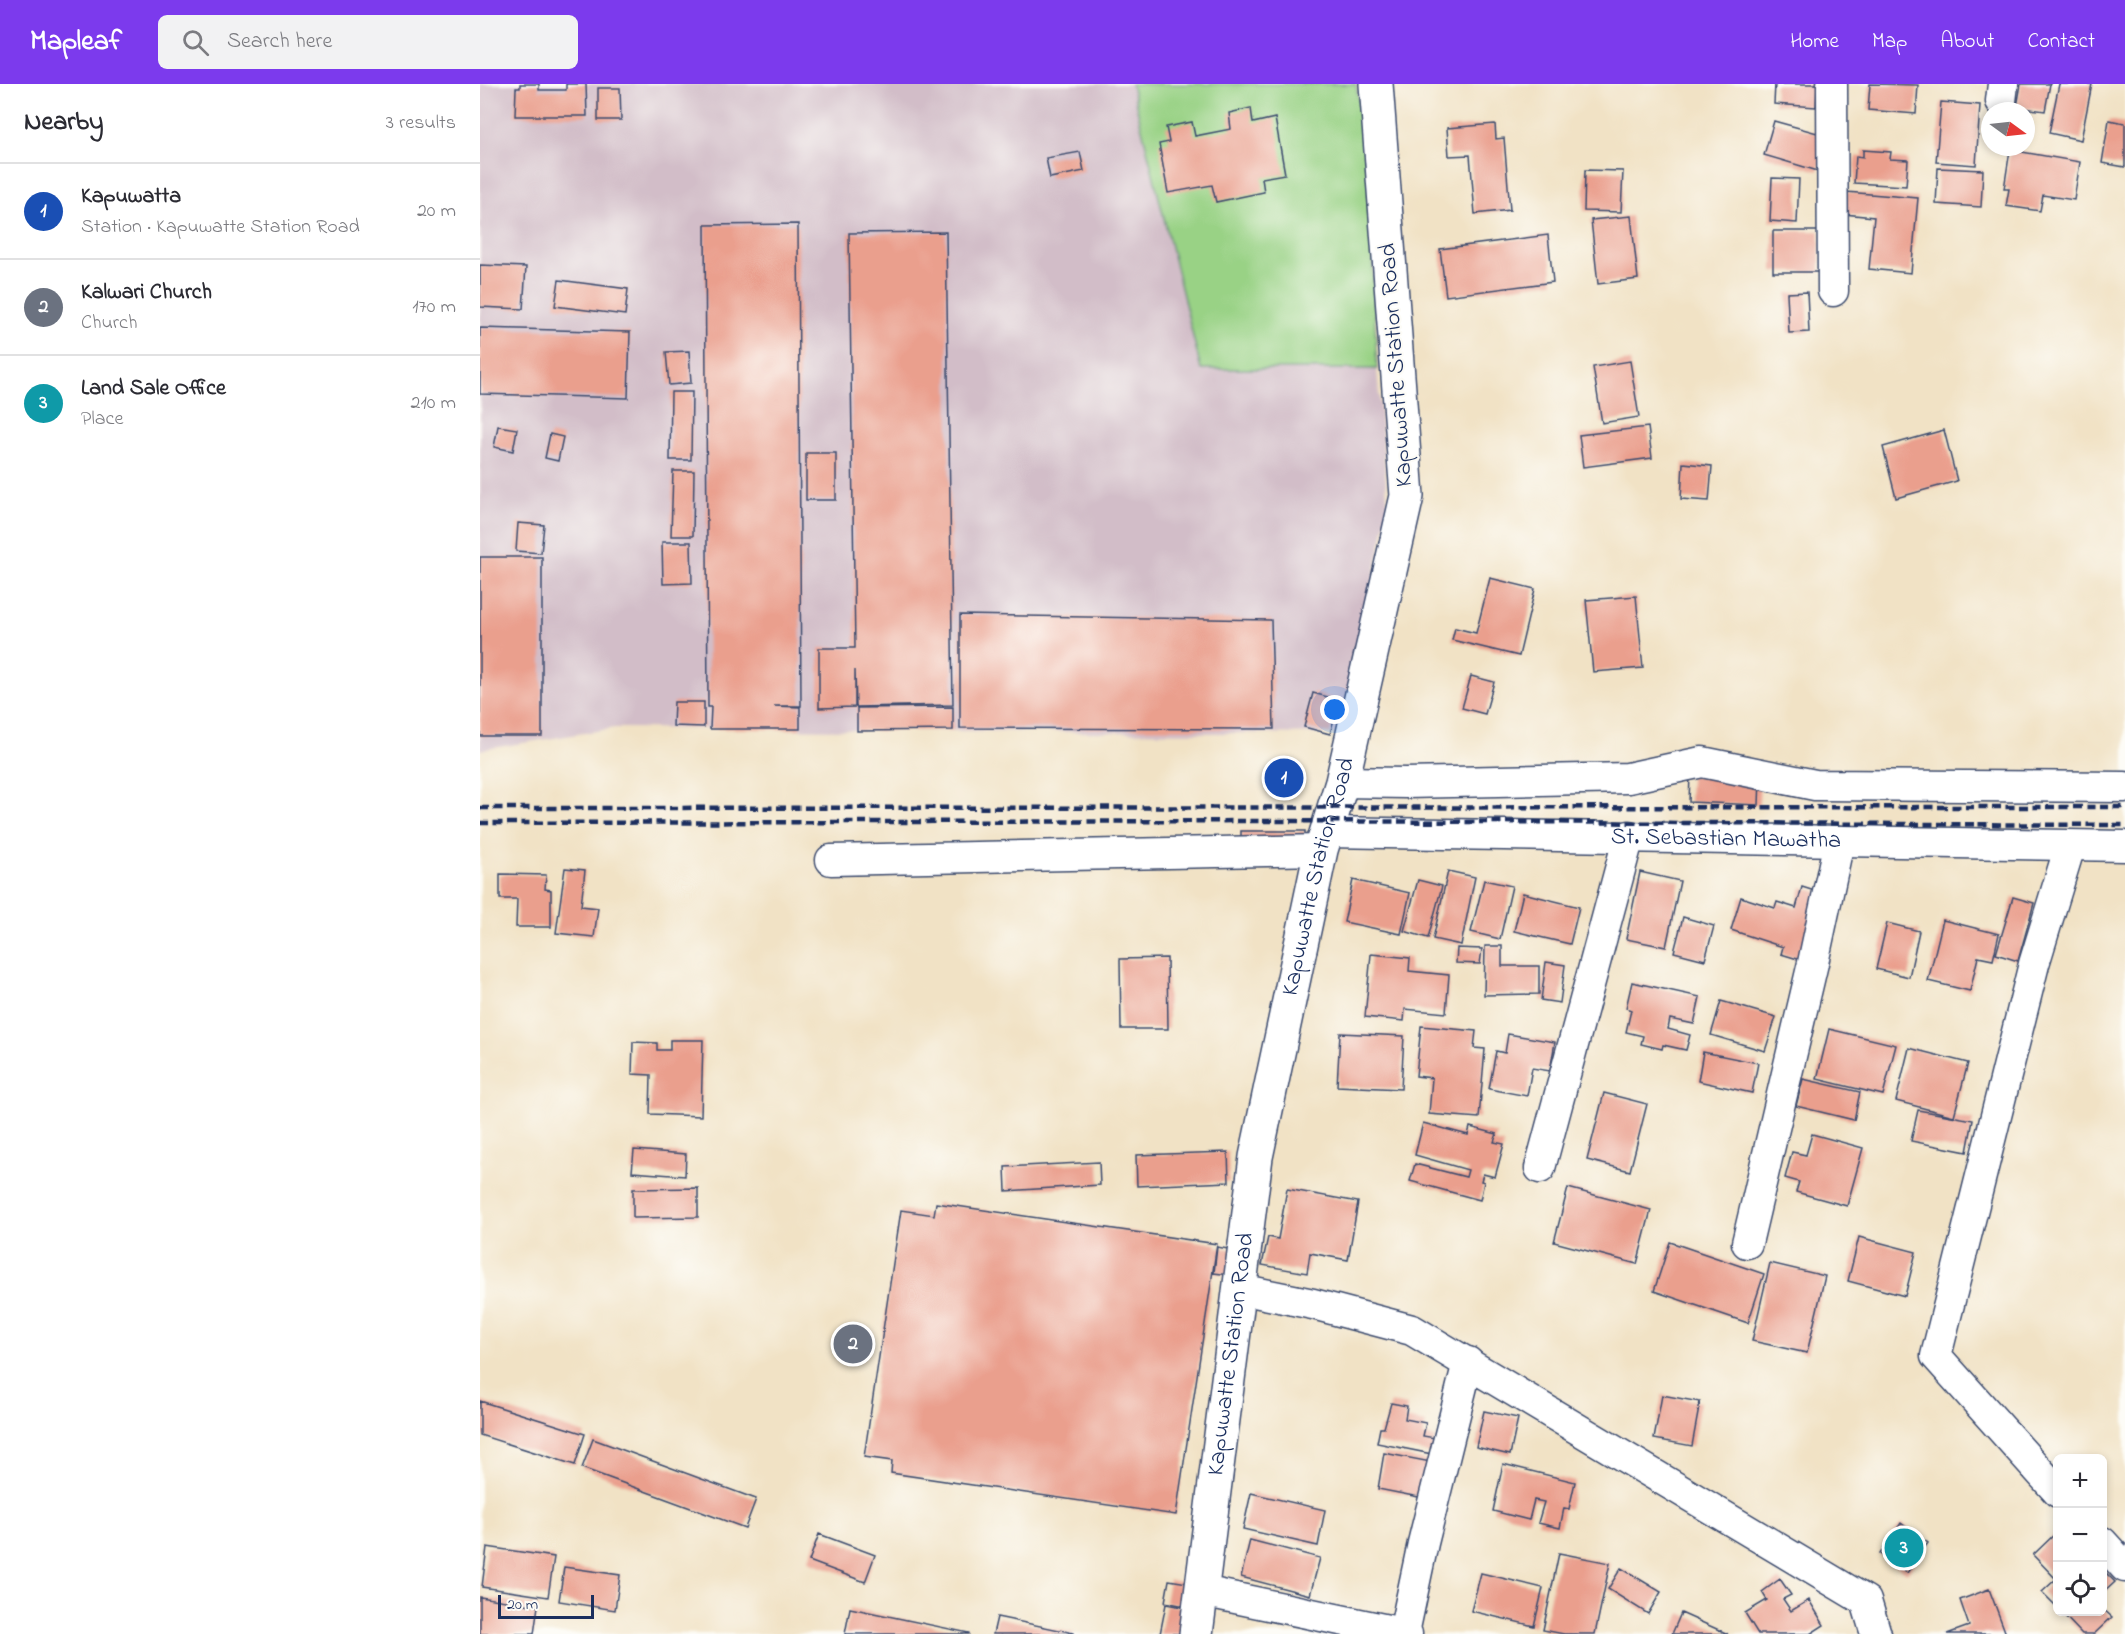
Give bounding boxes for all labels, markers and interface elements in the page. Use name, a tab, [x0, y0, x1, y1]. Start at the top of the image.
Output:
search box	[158, 15, 578, 69]
text: Mapleaf	[30, 22, 122, 63]
icon: search	[179, 26, 212, 59]
text: Search here	[227, 26, 332, 58]
text: Home	[1790, 27, 1839, 57]
text: Map	[1872, 27, 1907, 57]
text: About	[1940, 27, 1994, 57]
text: Contact	[2027, 27, 2095, 57]
north arrow	[1981, 102, 2035, 156]
text: Nearby	[24, 104, 103, 142]
text: 3 results	[386, 109, 456, 138]
text: Kapuwatta	[81, 181, 181, 213]
text: 1	[40, 197, 47, 226]
text: 20 m	[417, 197, 456, 226]
text: Station · Kapuwatte Station Road	[81, 213, 360, 242]
street label: Kapuwatte Station Road	[1371, 241, 1423, 488]
text: Kalwari Church	[81, 277, 212, 309]
text: 2	[39, 293, 48, 322]
text: 170 m	[412, 293, 456, 322]
text: Church	[81, 309, 137, 338]
text: Land Sale Office	[81, 373, 226, 405]
text: 3	[39, 389, 48, 418]
text: 210 m	[411, 389, 456, 418]
text: Place	[81, 405, 123, 434]
your location	[1320, 695, 1349, 724]
street label: Kapuwatte Station Road	[1273, 754, 1365, 999]
pin: 1	[1264, 756, 1304, 800]
street label: St. Sebastian Mawatha	[1610, 819, 1841, 859]
street label: Kapuwatte Station Road	[1199, 1230, 1264, 1478]
pin: 2	[834, 1322, 872, 1366]
map controls	[2053, 1454, 2107, 1616]
button: +	[2053, 1454, 2107, 1508]
button: −	[2053, 1508, 2107, 1562]
pin: 3	[1884, 1526, 1924, 1570]
button: locate	[2053, 1562, 2107, 1616]
scale bar	[498, 1592, 594, 1620]
text: 20 m	[507, 1593, 538, 1617]

